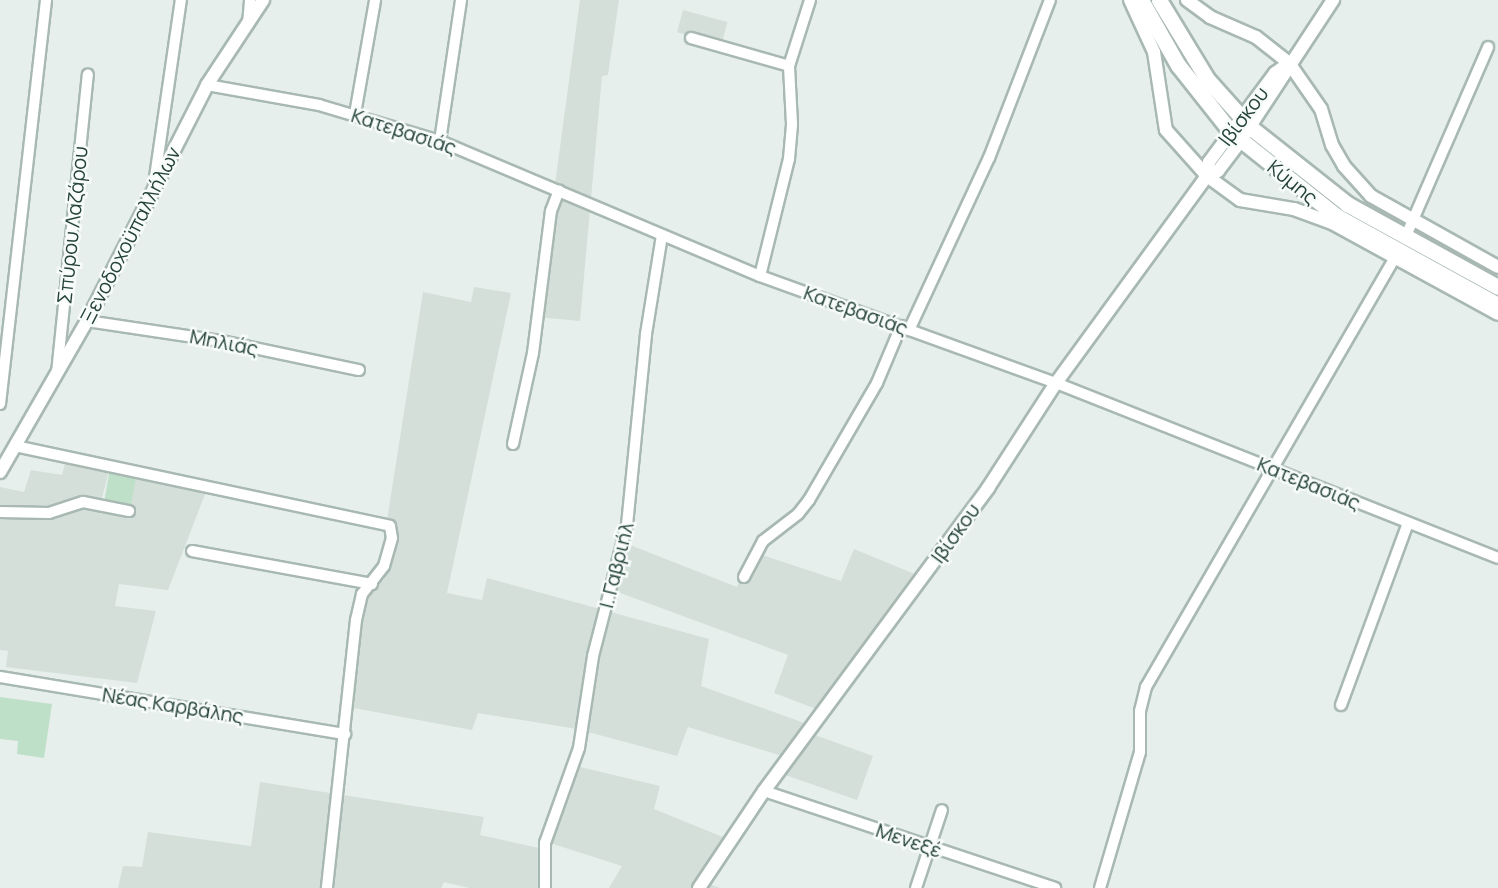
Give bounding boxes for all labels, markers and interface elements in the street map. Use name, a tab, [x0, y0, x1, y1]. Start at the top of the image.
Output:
street label: Ιβίσκου	[1213, 82, 1273, 150]
street label: Κατεβασιάς	[348, 103, 460, 159]
street label: Ξενοδοχοϋπαλλήλων	[75, 143, 185, 327]
street label: Σπύρου Λαζάρου	[52, 145, 92, 305]
street label: Κύμης	[1263, 155, 1323, 209]
street label: Κατεβασιάς	[801, 280, 911, 340]
street label: Μηλιάς	[188, 324, 260, 360]
street label: Κατεβασιάς	[1254, 451, 1364, 515]
street label: Ιβίσκου	[925, 499, 985, 567]
street label: Ι. Γαβριήλ	[594, 520, 638, 610]
street label: Νέας Καρβάλης	[101, 682, 245, 728]
street label: Μενεξέ	[873, 818, 945, 862]

